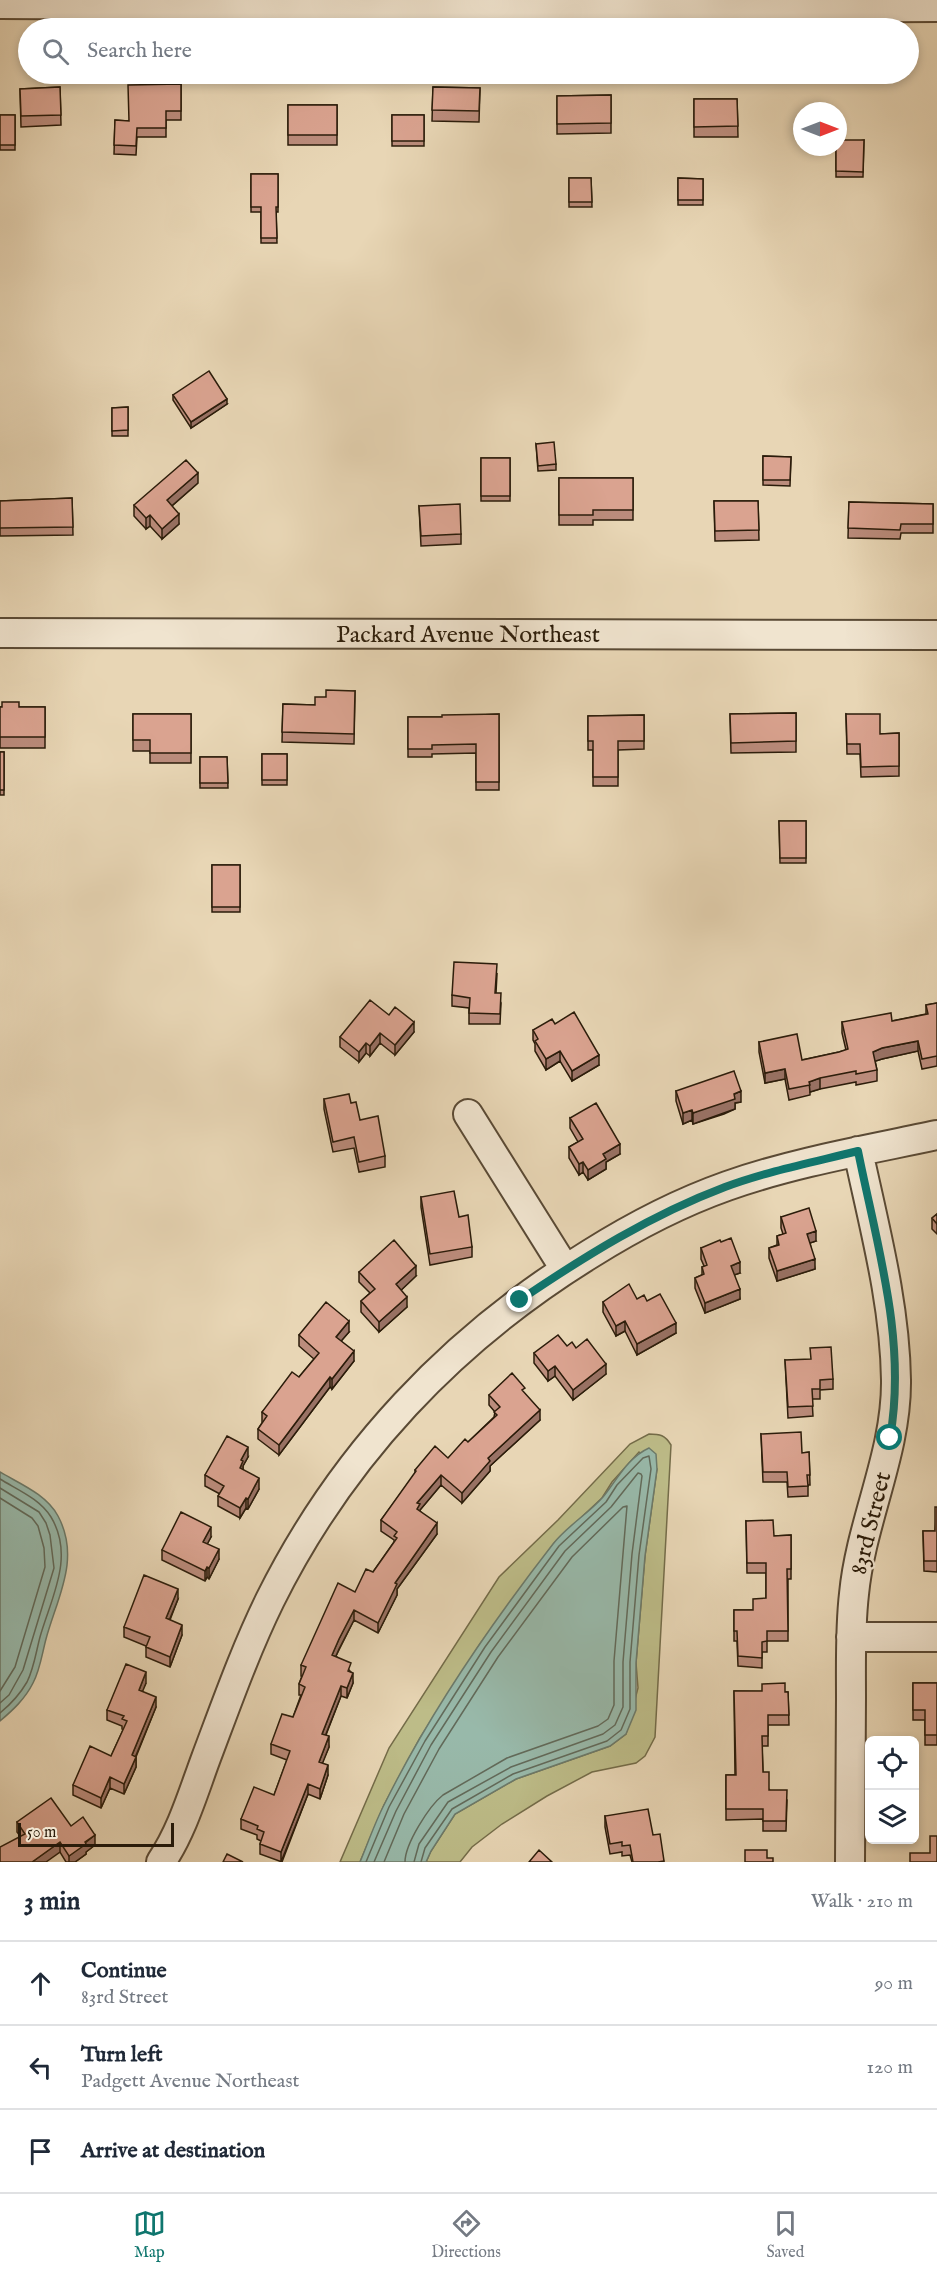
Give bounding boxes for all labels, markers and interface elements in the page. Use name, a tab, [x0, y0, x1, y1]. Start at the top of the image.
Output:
search box	[18, 18, 919, 84]
icon: search	[39, 35, 72, 68]
text: Search here	[87, 37, 192, 65]
north arrow	[793, 102, 847, 156]
street label: Packard Avenue Northeast	[336, 620, 600, 651]
route end	[506, 1286, 532, 1312]
route start	[876, 1424, 902, 1450]
street label: 83rd Street	[844, 1469, 899, 1578]
map controls	[865, 1736, 919, 1844]
button: locate	[865, 1736, 919, 1790]
button: layers	[865, 1790, 919, 1844]
scale bar	[18, 1820, 174, 1848]
text: 50 m	[27, 1823, 56, 1843]
text: 3 min	[24, 1885, 80, 1918]
text: Walk · 210 m	[811, 1889, 913, 1914]
text: Continue	[81, 1957, 167, 1985]
icon: ahead	[24, 1967, 57, 2000]
text: 90 m	[875, 1971, 913, 1996]
text: 83rd Street	[81, 1985, 168, 2010]
text: Turn left	[81, 2041, 163, 2069]
icon: left	[24, 2051, 57, 2084]
text: 120 m	[867, 2055, 913, 2080]
text: Padgett Avenue Northeast	[81, 2069, 299, 2094]
icon: arrive	[24, 2135, 57, 2168]
text: Arrive at destination	[81, 2137, 265, 2165]
tab: Map	[133, 2207, 166, 2263]
tab: Directions	[431, 2207, 501, 2263]
tab: Saved	[766, 2207, 804, 2263]

